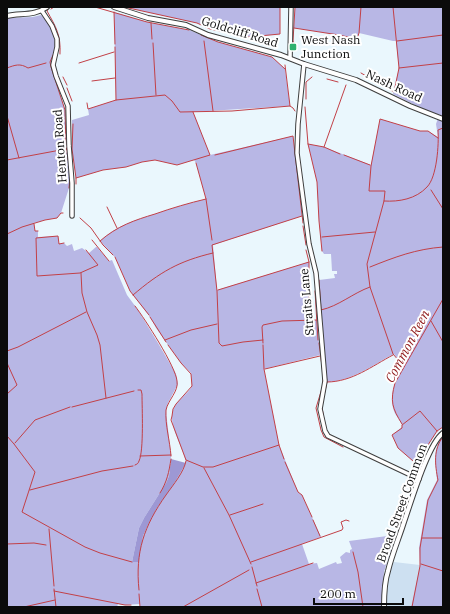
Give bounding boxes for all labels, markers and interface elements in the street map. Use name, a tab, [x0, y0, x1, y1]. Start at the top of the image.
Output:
street label: Goldcliff Road	[200, 13, 280, 50]
place label: West Nash Junction	[301, 32, 361, 61]
marker: West Nash Junction	[288, 42, 298, 52]
street label: Nash Road	[364, 66, 425, 105]
street label: Henton Road	[49, 109, 70, 183]
street label: Straits Lane	[296, 268, 317, 336]
water label: Common Reen	[381, 307, 434, 385]
street label: Broad Street Common	[373, 441, 430, 564]
scale bar	[314, 580, 403, 606]
text: 200 m	[320, 586, 356, 601]

